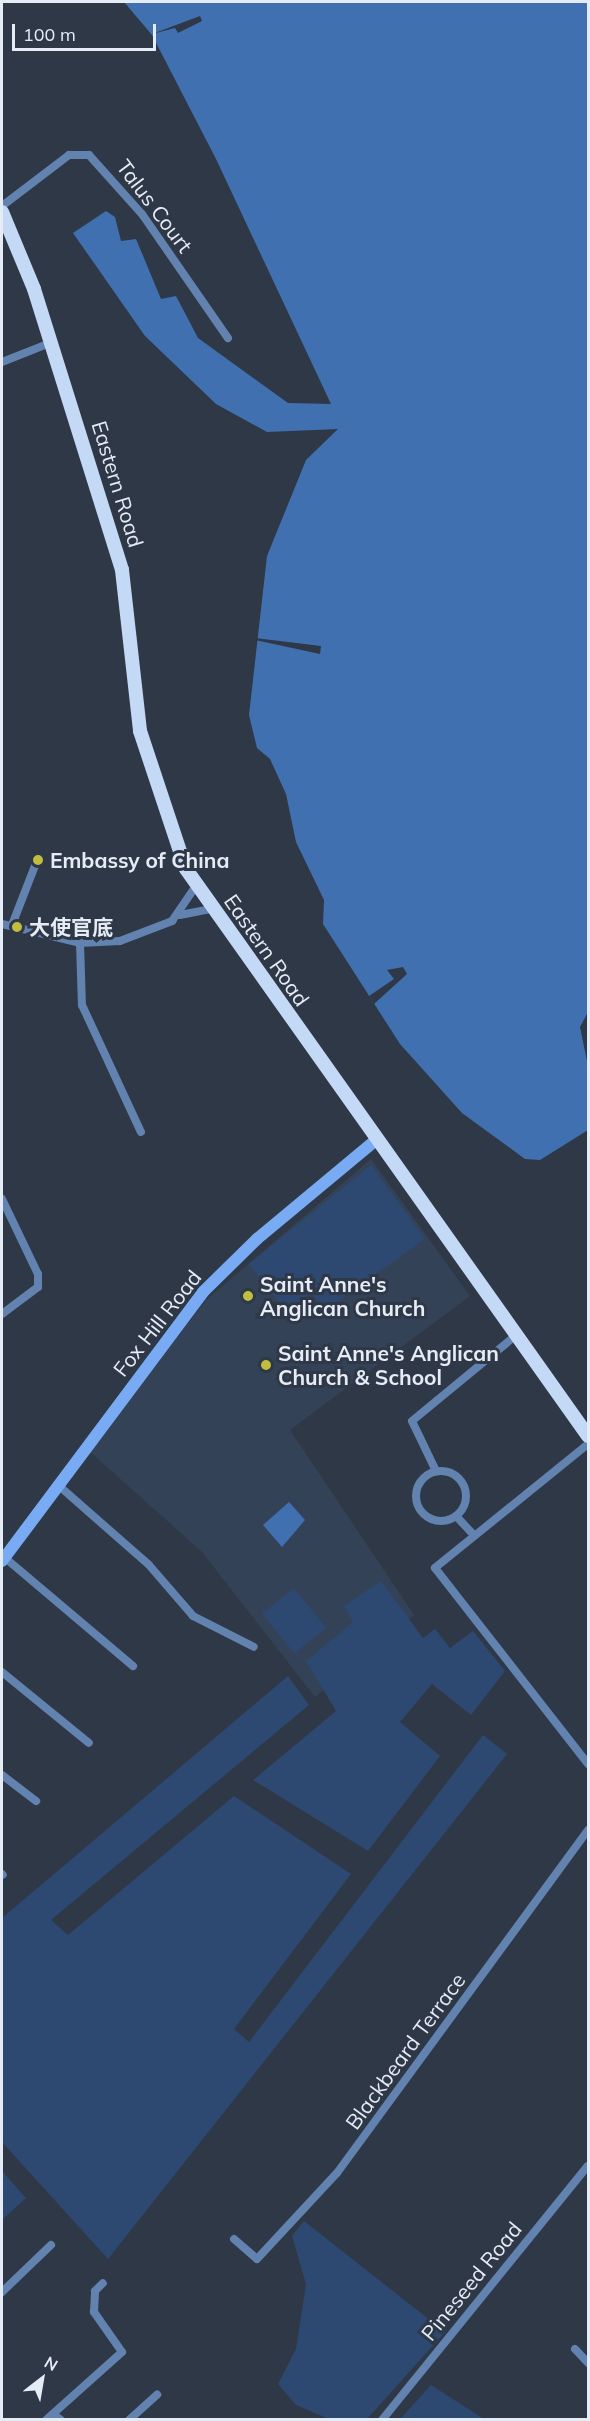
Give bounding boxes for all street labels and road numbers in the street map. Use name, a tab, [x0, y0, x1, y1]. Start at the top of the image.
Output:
street label: Talus Court	[112, 155, 198, 257]
street label: Eastern Road	[87, 418, 149, 550]
street label: Eastern Road	[219, 889, 315, 1011]
street label: Fox Hill Road	[108, 1265, 206, 1381]
street label: Blackbeard Terrace	[340, 1968, 470, 2134]
street label: Pineseed Road	[416, 2217, 526, 2345]

